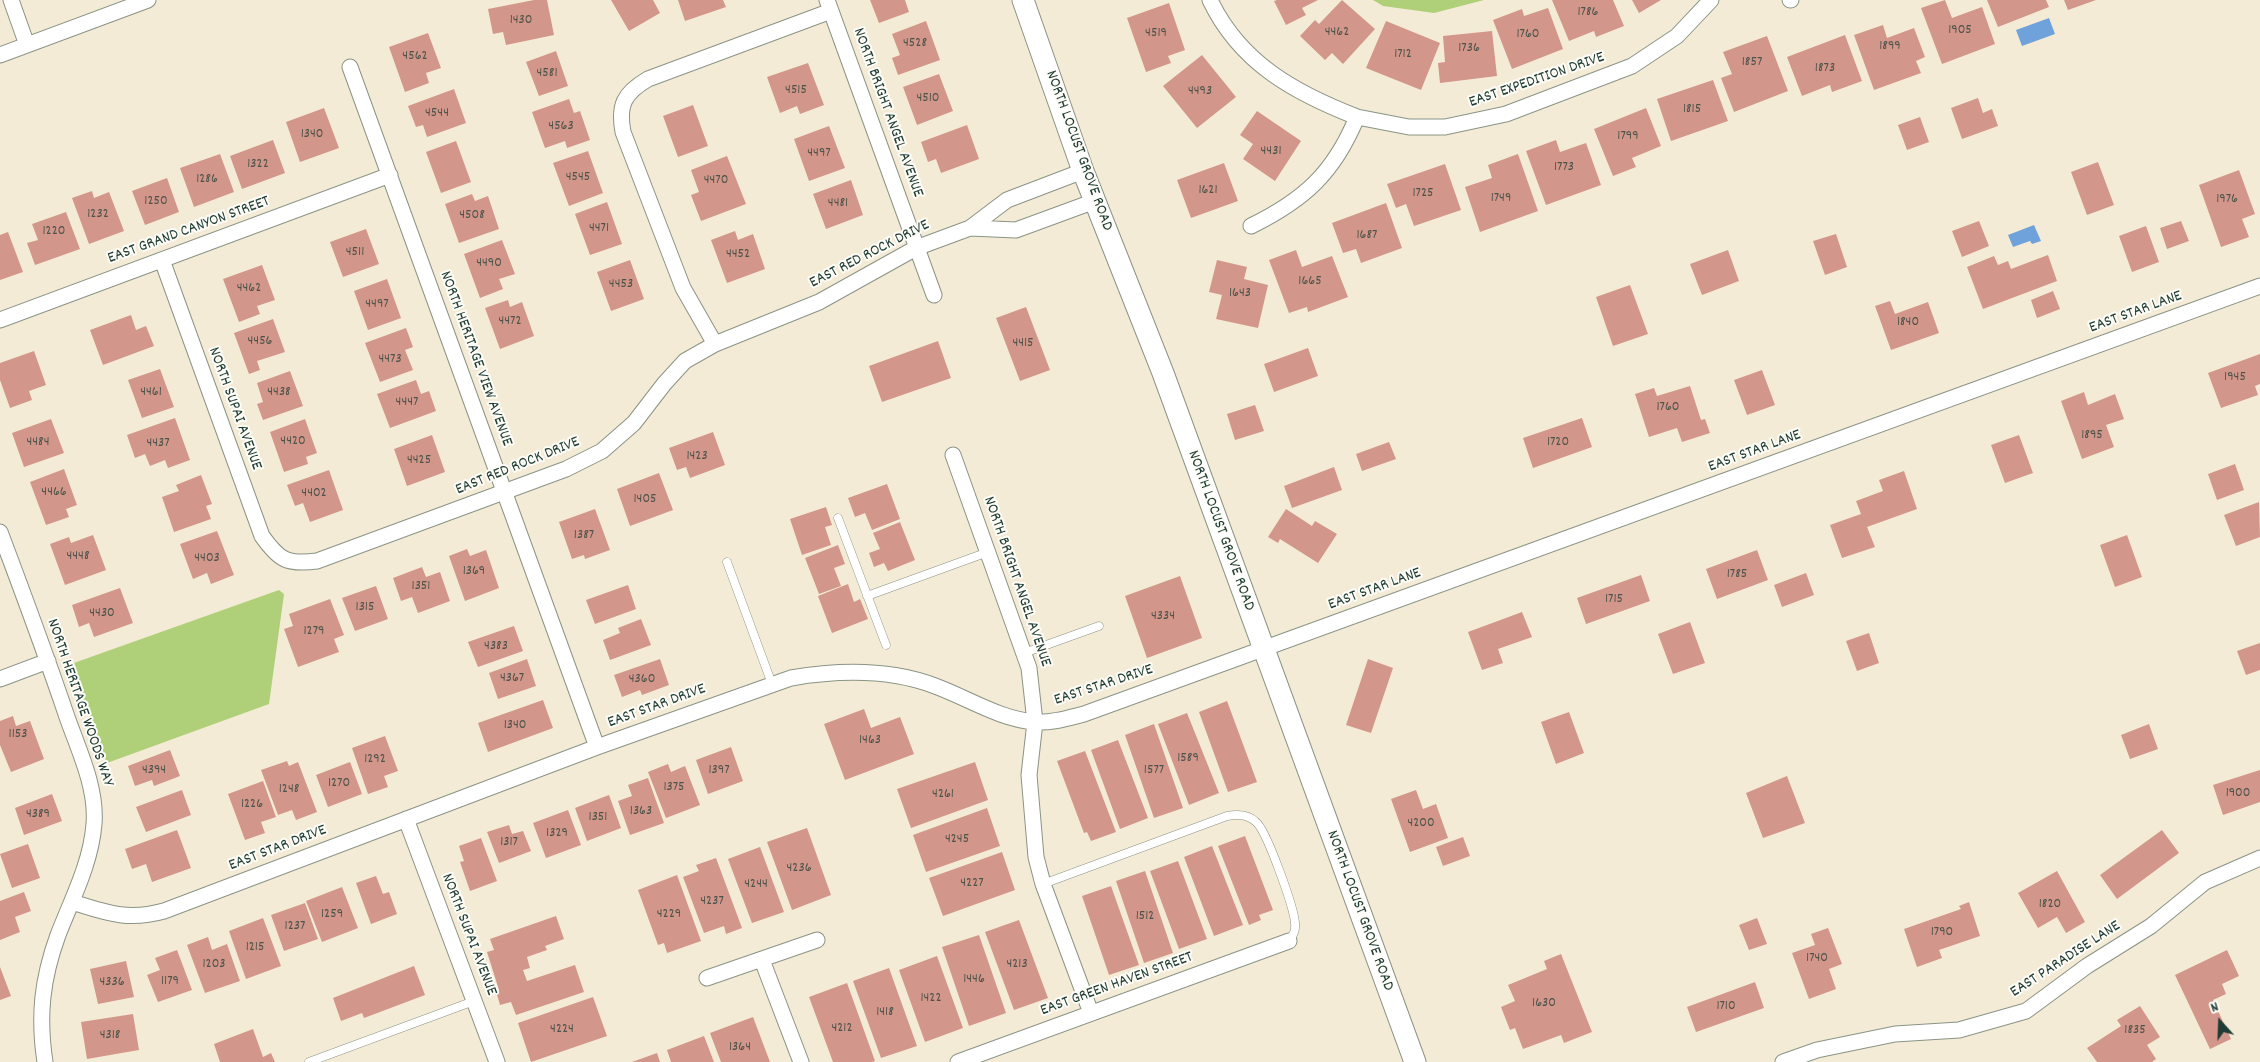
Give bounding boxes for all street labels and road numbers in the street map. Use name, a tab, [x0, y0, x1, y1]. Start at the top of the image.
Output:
street label: NORTH BRIGHT ANGEL AVENUE	[847, 26, 927, 200]
street label: EAST EXPEDITION DRIVE	[1467, 49, 1607, 113]
street label: NORTH LOCUST GROVE ROAD	[1040, 68, 1116, 234]
street label: EAST GRAND CANYON STREET	[105, 193, 273, 269]
street label: EAST RED ROCK DRIVE	[807, 216, 933, 294]
street label: NORTH HERITAGE VIEW AVENUE	[434, 269, 516, 449]
street label: EAST STAR LANE	[2087, 287, 2185, 339]
street label: NORTH SUPAI AVENUE	[203, 345, 265, 473]
street label: EAST STAR LANE	[1706, 426, 1804, 478]
street label: EAST RED ROCK DRIVE	[453, 433, 583, 501]
street label: NORTH LOCUST GROVE ROAD	[1182, 448, 1258, 614]
street label: NORTH BRIGHT ANGEL AVENUE	[978, 494, 1054, 670]
street label: EAST STAR LANE	[1326, 564, 1424, 616]
street label: NORTH HERITAGE WOODS WAY	[41, 617, 117, 789]
street label: EAST STAR DRIVE	[1052, 661, 1156, 711]
street label: EAST STAR DRIVE	[605, 680, 709, 734]
street label: EAST STAR DRIVE	[227, 822, 329, 876]
street label: NORTH LOCUST GROVE ROAD	[1321, 828, 1397, 994]
street label: NORTH SUPAI AVENUE	[436, 871, 500, 999]
street label: EAST PARADISE LANE	[2007, 917, 2125, 1003]
street label: EAST GREEN HAVEN STREET	[1038, 948, 1196, 1022]

